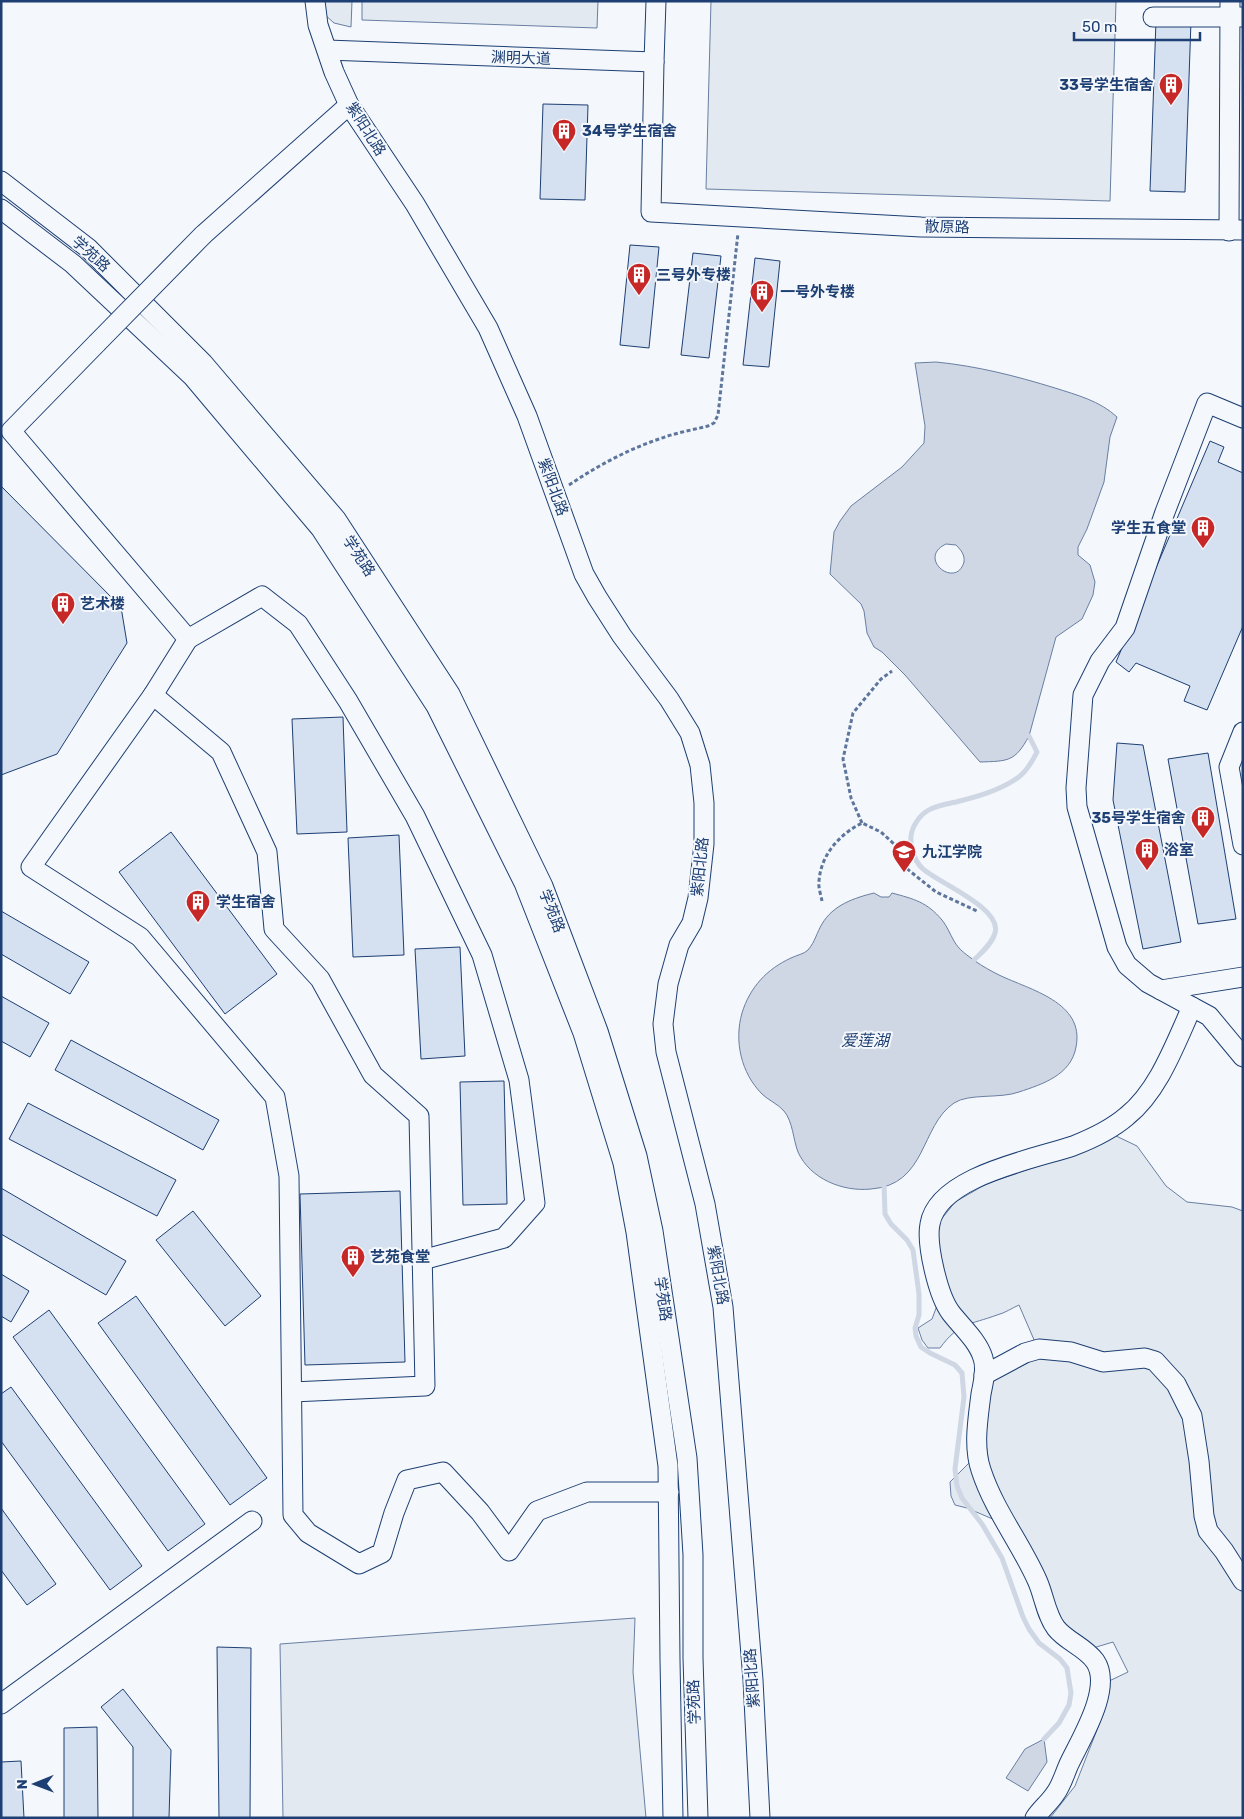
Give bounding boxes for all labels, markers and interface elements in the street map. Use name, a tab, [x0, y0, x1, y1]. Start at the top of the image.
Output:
scale bar	[1074, 10, 1200, 42]
text: 50 m	[1082, 18, 1117, 36]
street label: 渊明大道	[491, 48, 551, 68]
building icon: 33号学生宿舍	[1158, 72, 1184, 106]
place label: 33号学生宿舍	[1059, 76, 1154, 94]
street label: 紫阳北路	[342, 99, 390, 159]
building icon: 34号学生宿舍	[551, 118, 577, 152]
place label: 34号学生宿舍	[582, 122, 677, 140]
street label: 散原路	[924, 218, 970, 236]
street label: 学苑路	[68, 232, 114, 276]
building icon: 三号外专楼	[626, 262, 652, 296]
place label: 三号外专楼	[656, 266, 731, 284]
building icon: 一号外专楼	[749, 279, 775, 313]
place label: 一号外专楼	[780, 283, 855, 301]
street label: 紫阳北路	[534, 456, 572, 518]
building icon: 学生五食堂	[1190, 515, 1216, 549]
place label: 学生五食堂	[1111, 519, 1186, 537]
street label: 学苑路	[339, 532, 379, 580]
building icon: 艺术楼	[50, 591, 76, 625]
place label: 艺术楼	[80, 595, 125, 613]
building icon: 35号学生宿舍	[1190, 805, 1216, 839]
place label: 35号学生宿舍	[1091, 809, 1186, 827]
street label: 紫阳北路	[688, 836, 712, 898]
building icon: 浴室	[1134, 837, 1160, 871]
school or university icon: 九江学院	[891, 839, 917, 873]
place label: 浴室	[1164, 841, 1194, 859]
place label: 九江学院	[922, 843, 982, 861]
street label: 学苑路	[536, 887, 568, 935]
building icon: 学生宿舍	[185, 889, 211, 923]
place label: 学生宿舍	[216, 893, 276, 911]
water label: 爱莲湖	[841, 1031, 892, 1050]
building icon: 艺苑食堂	[340, 1244, 366, 1278]
street label: 紫阳北路	[704, 1244, 732, 1306]
place label: 艺苑食堂	[370, 1248, 430, 1266]
street label: 学苑路	[651, 1275, 675, 1323]
street label: 紫阳北路	[741, 1647, 763, 1709]
street label: 学苑路	[684, 1679, 704, 1725]
north arrow	[10, 1759, 60, 1809]
text: N	[14, 1779, 31, 1789]

